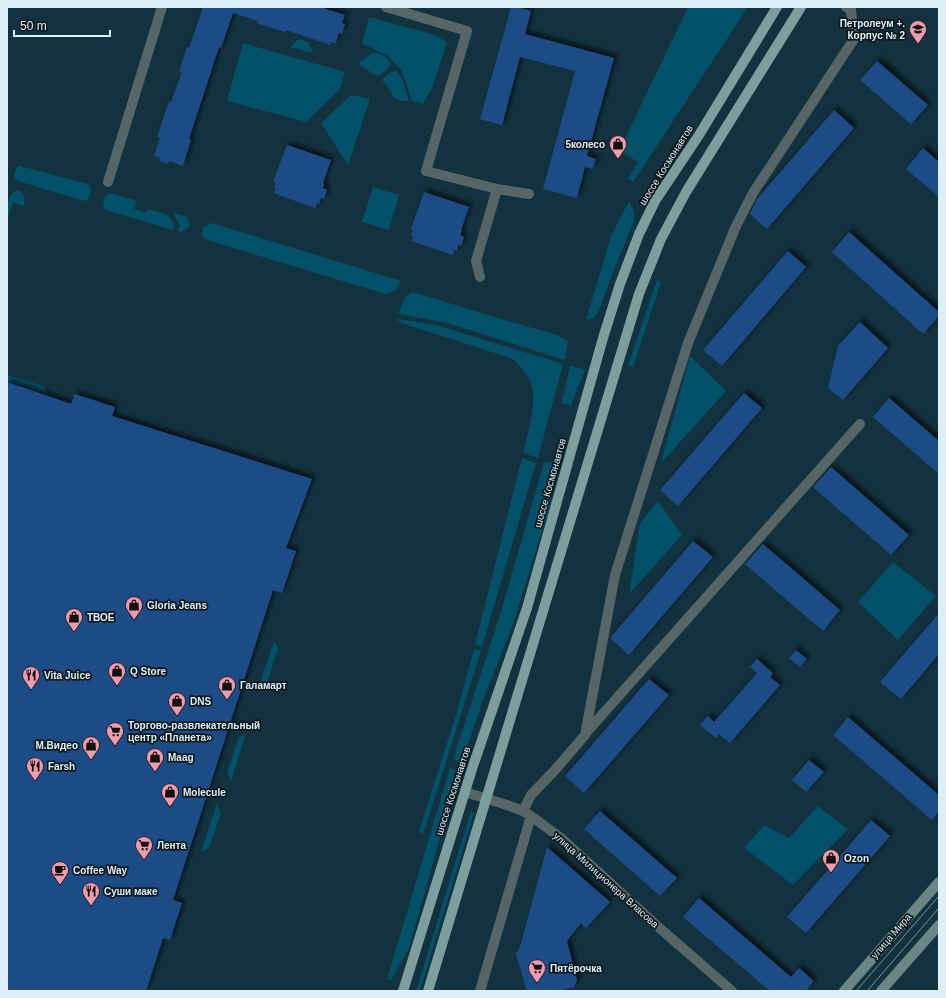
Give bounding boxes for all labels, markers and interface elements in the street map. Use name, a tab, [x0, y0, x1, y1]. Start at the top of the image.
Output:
scale bar	[14, 12, 110, 38]
place label: Петролеум +. Корпус № 2	[840, 18, 905, 41]
text: 50 m	[20, 19, 47, 33]
school or university icon: Петролеум +. Корпус № 2	[908, 19, 928, 44]
street label: шоссе Космонавтов	[637, 123, 695, 207]
shop icon: 5колесо	[608, 134, 628, 159]
place label: 5колесо	[565, 139, 605, 150]
street label: шоссе Космонавтов	[532, 437, 568, 529]
shop icon: Gloria Jeans	[124, 595, 144, 620]
place label: Gloria Jeans	[147, 600, 207, 611]
shop icon: ТВОЕ	[64, 607, 84, 632]
place label: ТВОЕ	[87, 612, 115, 623]
shop icon: Q Store	[107, 661, 127, 686]
restaurant icon: Vita Juice	[21, 665, 41, 690]
place label: Q Store	[130, 666, 167, 677]
place label: Vita Juice	[44, 670, 91, 681]
shop icon: Галамарт	[217, 675, 237, 700]
place label: Галамарт	[240, 680, 287, 691]
shop icon: DNS	[167, 691, 187, 716]
place label: DNS	[190, 696, 211, 707]
place label: Торгово-развлекательный центр «Планета»	[128, 720, 260, 743]
supermarket icon: Торгово-развлекательный центр «Планета»	[105, 721, 125, 746]
shop icon: М.Видео	[81, 735, 101, 760]
place label: М.Видео	[36, 740, 78, 751]
street label: шоссе Космонавтов	[434, 745, 472, 837]
shop icon: Maag	[145, 747, 165, 772]
place label: Maag	[168, 752, 194, 763]
restaurant icon: Farsh	[25, 756, 45, 781]
place label: Farsh	[48, 761, 75, 772]
shop icon: Molecule	[160, 782, 180, 807]
place label: Molecule	[183, 787, 226, 798]
street label: улица Милиционера Власова	[551, 830, 661, 930]
supermarket icon: Лента	[134, 835, 154, 860]
place label: Лента	[157, 840, 187, 851]
shop icon: Ozon	[821, 848, 841, 873]
place label: Ozon	[844, 853, 869, 864]
cafe icon: Coffee Way	[50, 860, 70, 885]
place label: Coffee Way	[73, 865, 128, 876]
restaurant icon: Суши маке	[81, 881, 101, 906]
place label: Суши маке	[104, 886, 158, 897]
street label: улица Мира	[869, 911, 914, 960]
supermarket icon: Пятёрочка	[527, 958, 547, 983]
place label: Пятёрочка	[550, 963, 602, 974]

